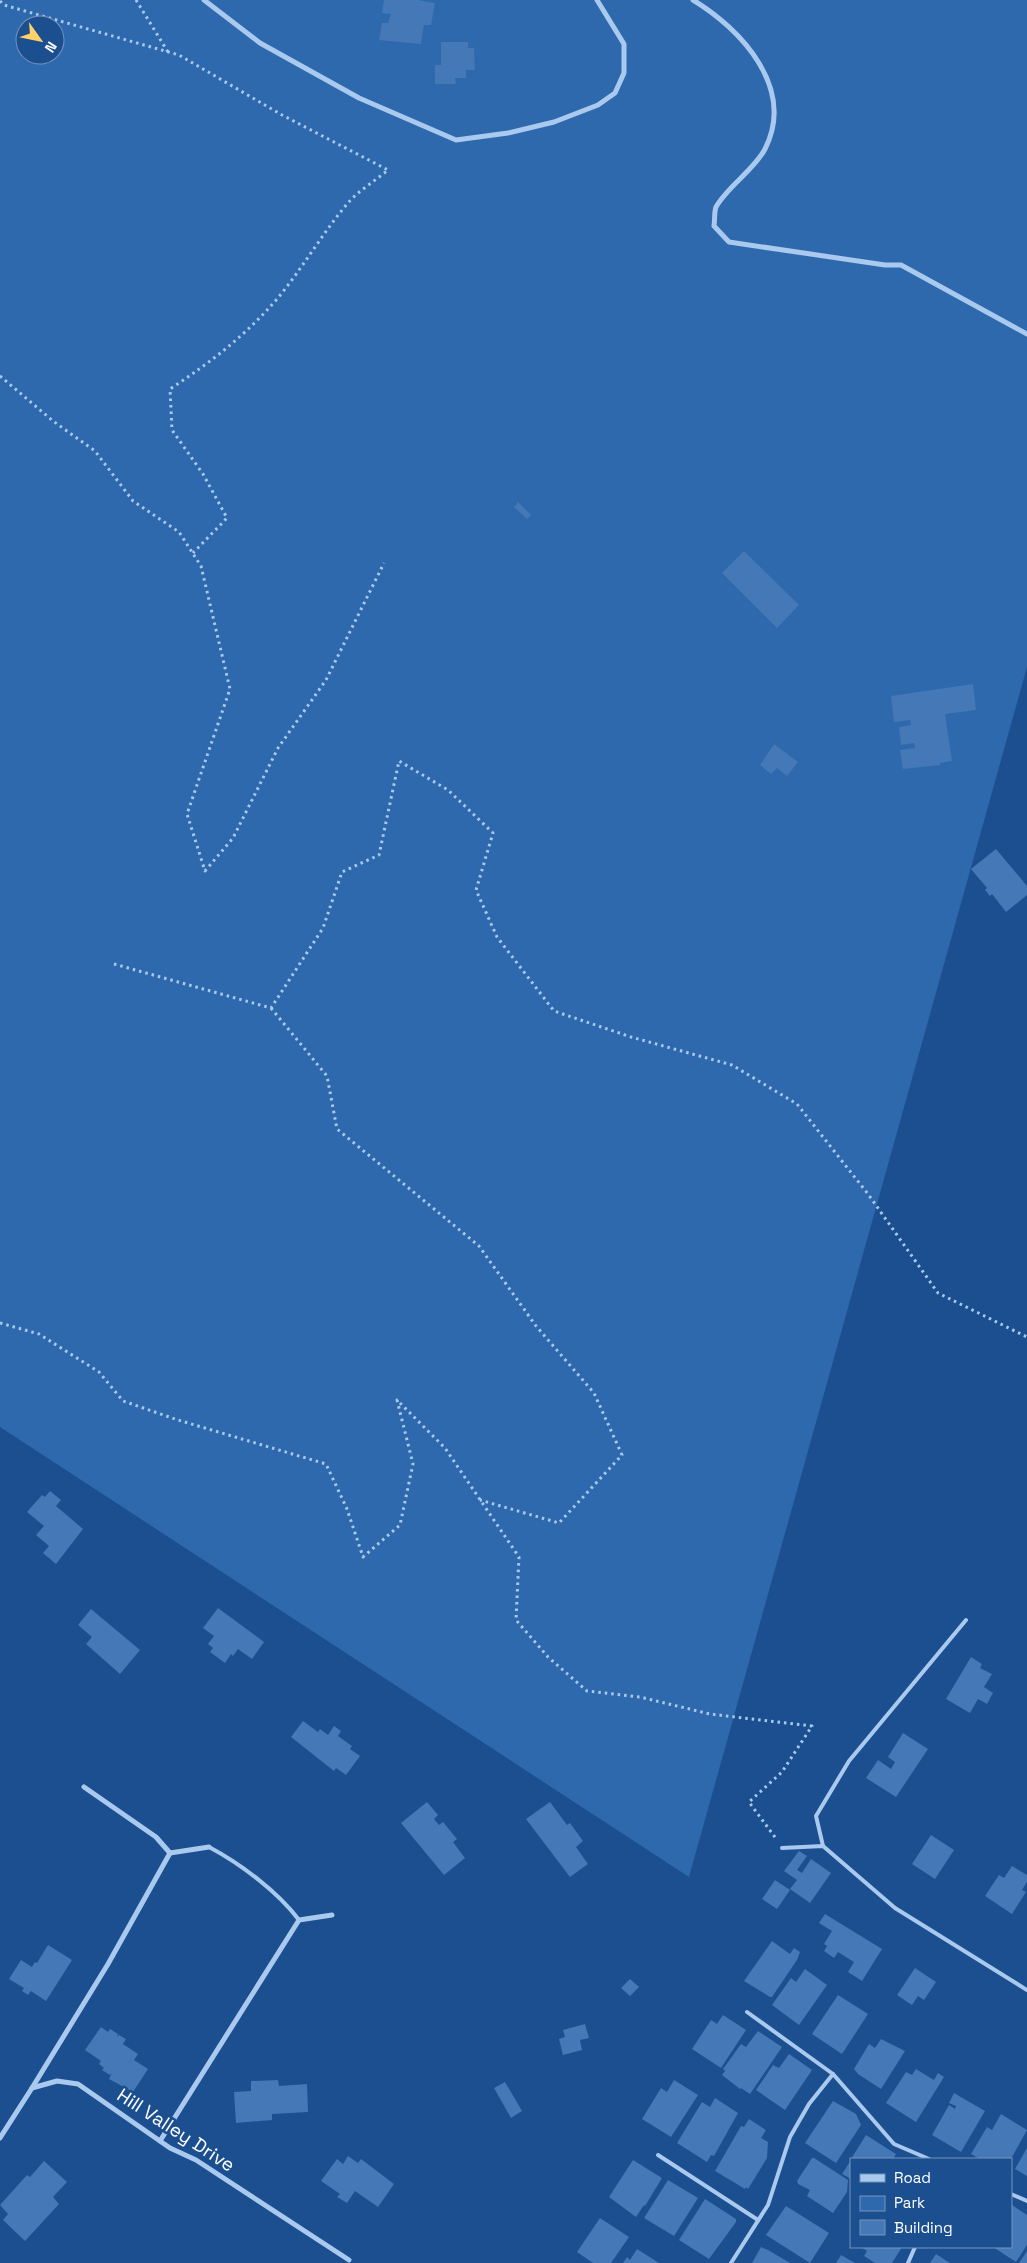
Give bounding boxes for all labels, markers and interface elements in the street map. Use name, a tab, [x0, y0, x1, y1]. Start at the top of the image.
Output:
north arrow	[15, 15, 65, 65]
text: N	[41, 38, 61, 56]
street label: Hill Valley Drive	[112, 2083, 240, 2177]
legend	[850, 2158, 1012, 2248]
text: Road	[894, 2168, 931, 2187]
text: Park	[894, 2193, 925, 2212]
text: Building	[894, 2218, 953, 2237]

